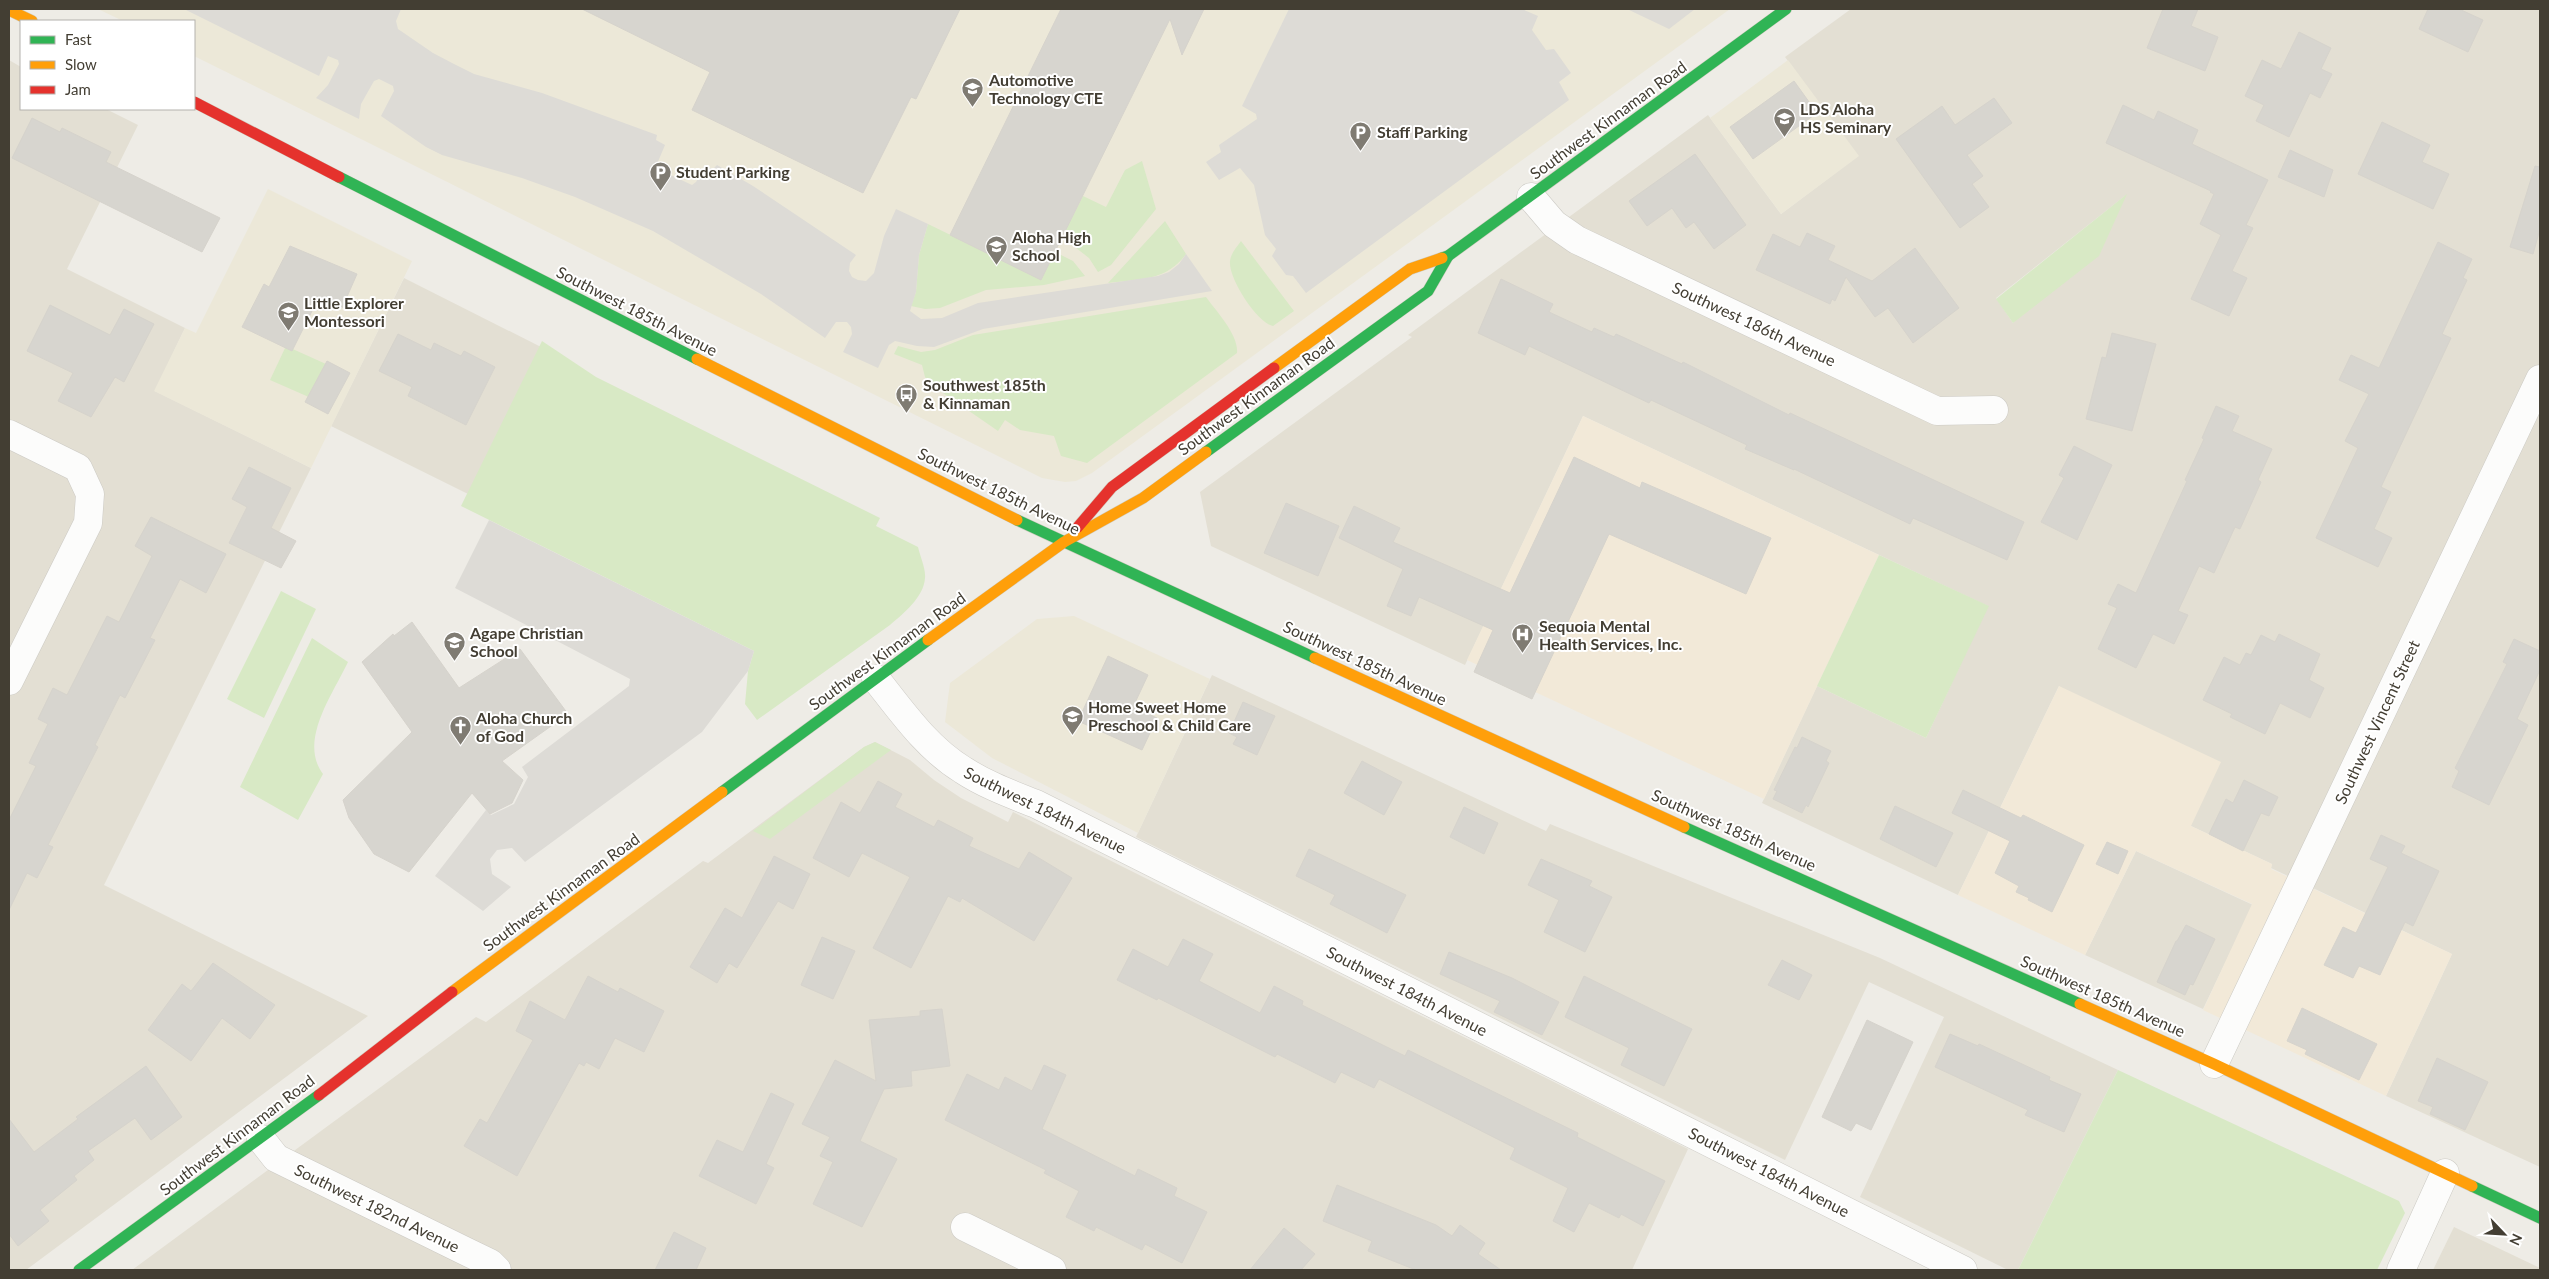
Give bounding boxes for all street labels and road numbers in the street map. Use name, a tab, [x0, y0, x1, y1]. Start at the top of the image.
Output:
street label: Southwest Kinnaman Road	[1526, 56, 1690, 183]
street label: Southwest 185th Avenue	[554, 262, 721, 359]
street label: Southwest 186th Avenue	[1670, 277, 1839, 370]
street label: Southwest Kinnaman Road	[1174, 332, 1338, 459]
street label: Southwest 185th Avenue	[915, 443, 1083, 538]
street label: Southwest Kinnaman Road	[805, 587, 969, 714]
street label: Southwest 185th Avenue	[1281, 616, 1450, 709]
street label: Southwest Vincent Street	[2330, 637, 2423, 807]
street label: Southwest 184th Avenue	[961, 762, 1129, 857]
street label: Southwest 185th Avenue	[1649, 785, 1819, 874]
street label: Southwest Kinnaman Road	[479, 828, 643, 955]
street label: Southwest 184th Avenue	[1324, 942, 1491, 1039]
street label: Southwest 185th Avenue	[2018, 951, 2188, 1040]
street label: Southwest Kinnaman Road	[156, 1070, 318, 1199]
street label: Southwest 184th Avenue	[1686, 1123, 1853, 1220]
street label: Southwest 182nd Avenue	[292, 1159, 463, 1256]

